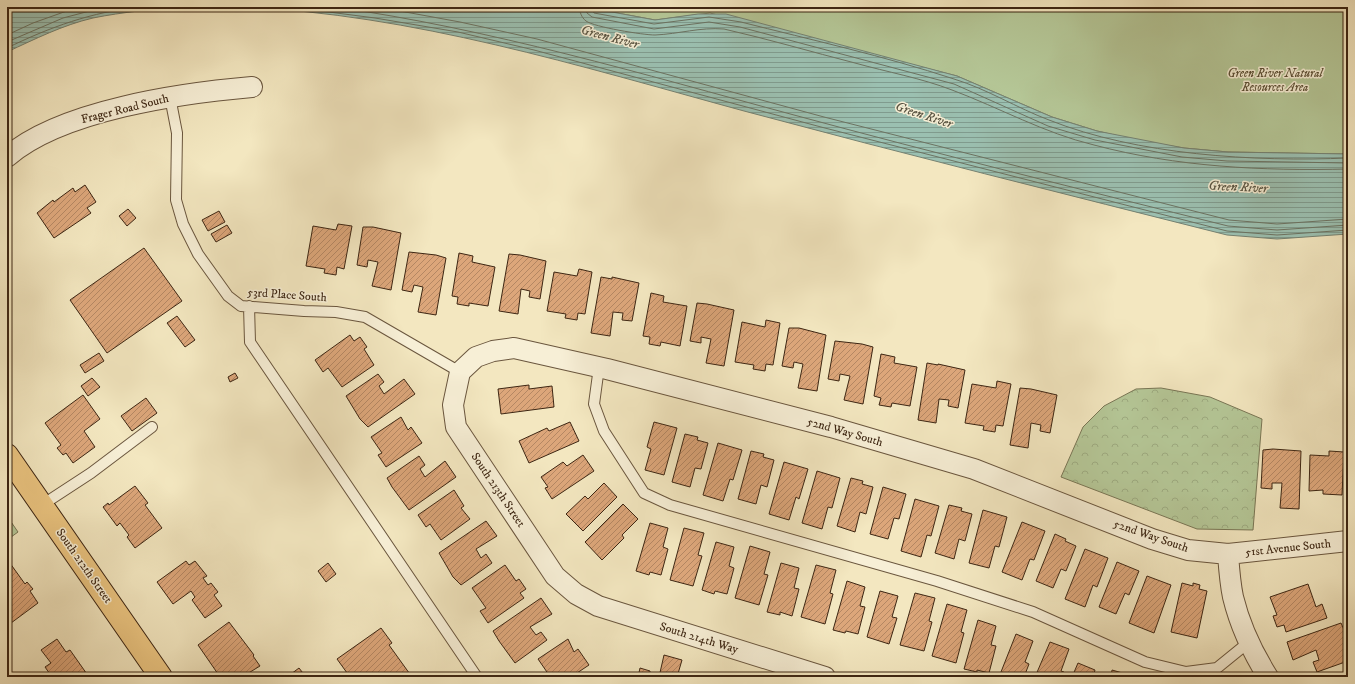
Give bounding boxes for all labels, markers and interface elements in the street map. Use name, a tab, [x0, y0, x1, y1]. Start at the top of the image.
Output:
water label: Green River	[579, 22, 642, 53]
park label: Green River Natural Resources Area	[1227, 66, 1324, 95]
street label: Frager Road South	[80, 91, 171, 127]
water label: Green River	[893, 98, 956, 132]
water label: Green River	[1208, 177, 1269, 197]
street label: 53rd Place South	[247, 285, 328, 305]
street label: 52nd Way South	[805, 414, 885, 450]
street label: South 213th Street	[468, 450, 528, 530]
street label: 52nd Way South	[1112, 516, 1191, 556]
street label: South 212th Street	[53, 526, 115, 606]
street label: 51st Avenue South	[1244, 536, 1332, 560]
street label: South 214th Way	[658, 619, 740, 657]

